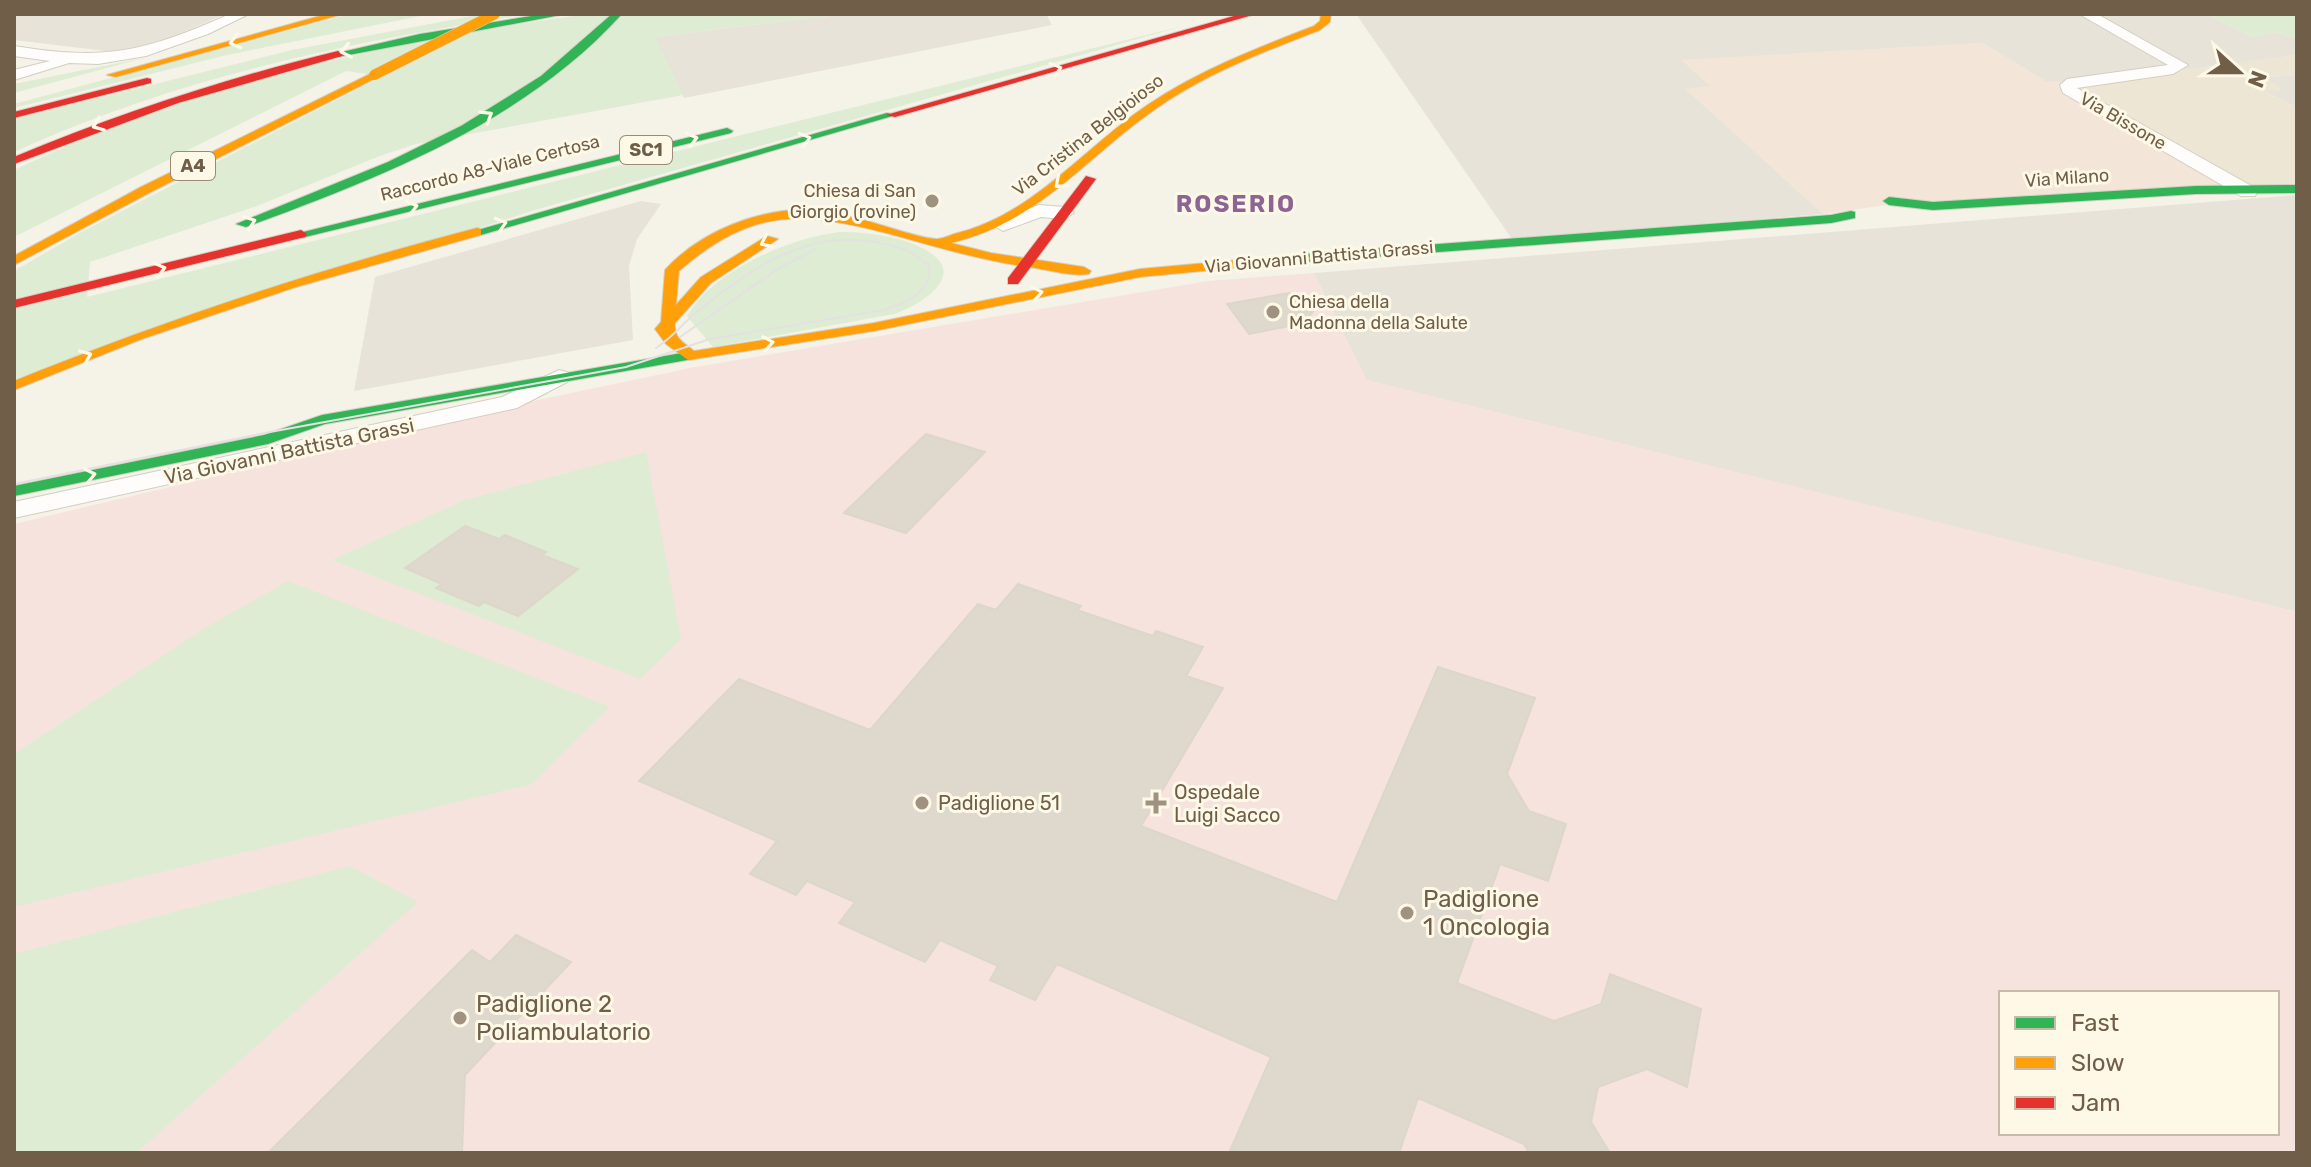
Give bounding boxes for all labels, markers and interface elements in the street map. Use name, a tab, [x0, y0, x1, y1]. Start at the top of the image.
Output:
one-way arrow	[229, 32, 243, 49]
north arrow	[2199, 32, 2279, 112]
one-way arrow	[340, 42, 354, 59]
one-way arrow	[1048, 62, 1062, 78]
text: N	[2242, 67, 2273, 91]
street label: Via Cristina Belgioioso	[1008, 69, 1168, 201]
street label: Via Bissone	[2076, 87, 2170, 155]
one-way arrow	[478, 110, 493, 126]
one-way arrow	[92, 115, 106, 132]
street label: Raccordo A8-Viale Certosa	[378, 130, 602, 206]
one-way arrow	[685, 132, 698, 149]
one-way arrow	[798, 132, 812, 148]
road number: SC1	[620, 136, 672, 164]
road number: A4	[171, 152, 215, 180]
street label: Via Milano	[2024, 164, 2110, 192]
one-way arrow	[1054, 174, 1069, 188]
place label: Chiesa di San Giorgio (rovine)	[790, 180, 916, 223]
district label: ROSERIO	[1176, 190, 1296, 218]
marker: Chiesa di San Giorgio (rovine)	[923, 192, 941, 210]
one-way arrow	[405, 200, 419, 217]
one-way arrow	[242, 215, 256, 232]
one-way arrow	[494, 217, 508, 233]
one-way arrow	[760, 232, 775, 248]
street label: Via Giovanni Battista Grassi	[1204, 236, 1434, 278]
one-way arrow	[152, 261, 166, 278]
one-way arrow	[1030, 285, 1043, 302]
place label: Chiesa della Madonna della Salute	[1289, 291, 1468, 334]
marker: Chiesa della Madonna della Salute	[1264, 303, 1282, 321]
one-way arrow	[762, 335, 775, 352]
one-way arrow	[78, 349, 92, 366]
street label: Via Giovanni Battista Grassi	[162, 413, 416, 489]
one-way arrow	[83, 467, 97, 484]
place label: Ospedale Luigi Sacco	[1174, 780, 1281, 827]
place label: Padiglione 51	[938, 791, 1060, 815]
marker: Ospedale Luigi Sacco	[1145, 792, 1167, 814]
marker: Padiglione 51	[913, 794, 931, 812]
place label: Padiglione 1 Oncologia	[1423, 885, 1550, 941]
marker: Padiglione 1 Oncologia	[1398, 904, 1416, 922]
place label: Padiglione 2 Poliambulatorio	[476, 990, 651, 1046]
legend	[1999, 991, 2279, 1135]
marker: Padiglione 2 Poliambulatorio	[451, 1009, 469, 1027]
text: Fast	[2071, 1009, 2119, 1037]
text: Slow	[2071, 1049, 2124, 1077]
text: Jam	[2071, 1089, 2121, 1117]

